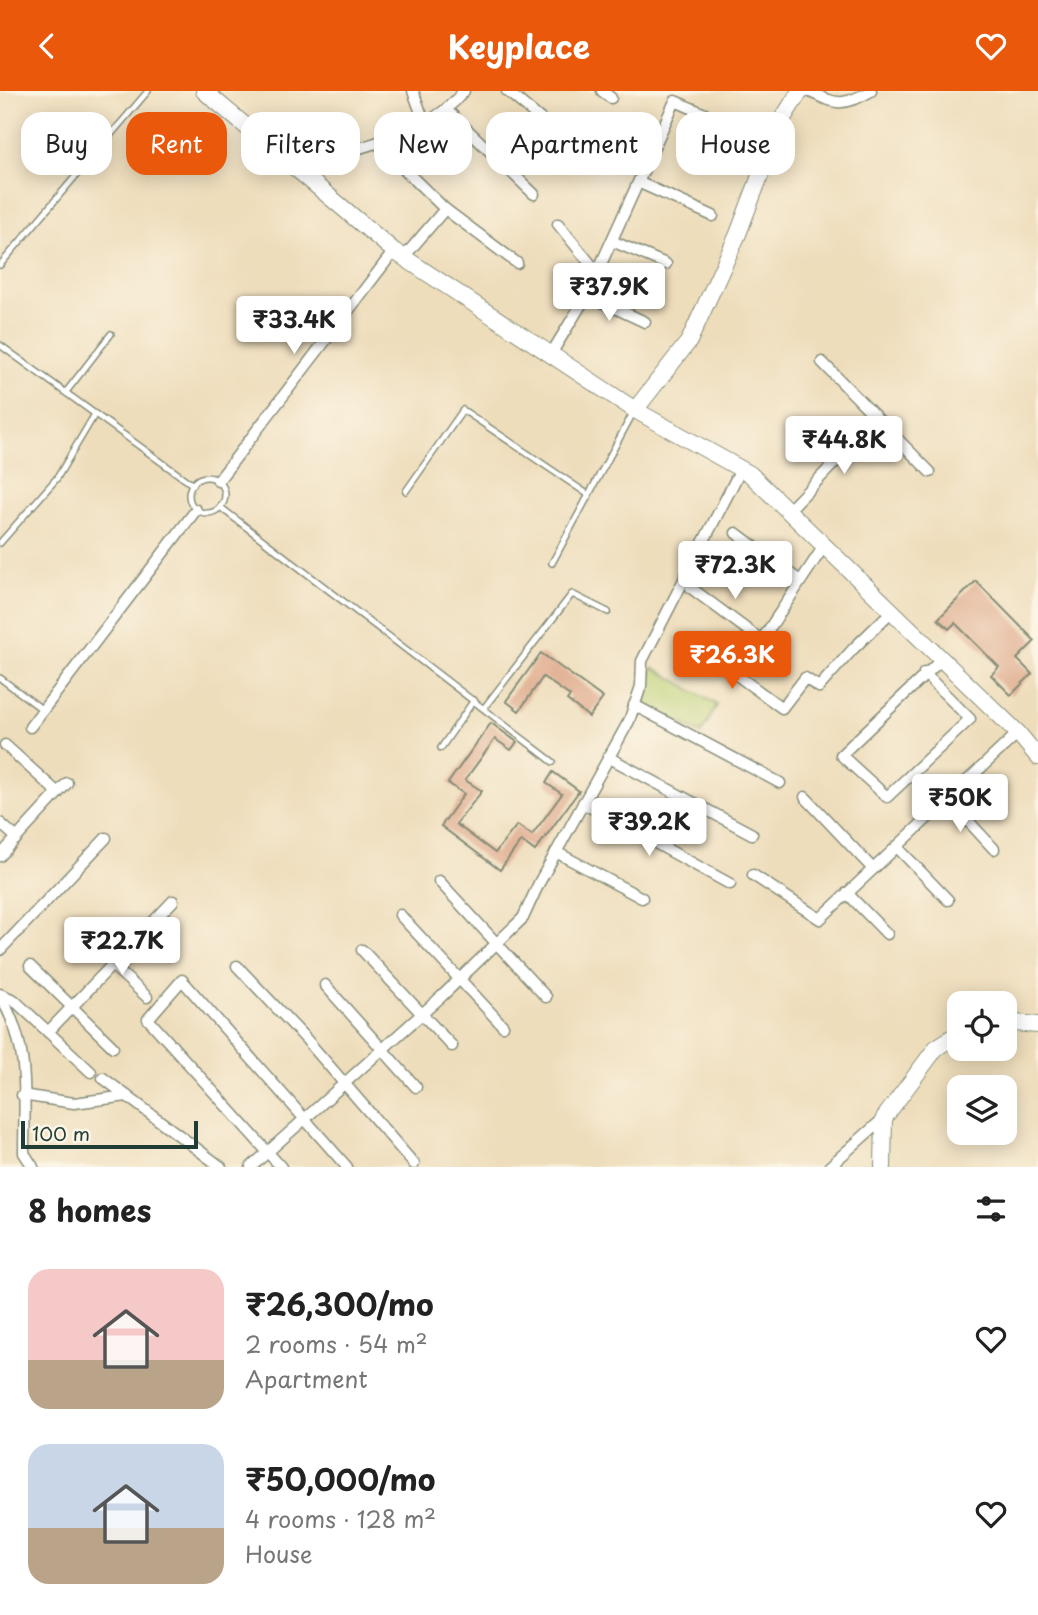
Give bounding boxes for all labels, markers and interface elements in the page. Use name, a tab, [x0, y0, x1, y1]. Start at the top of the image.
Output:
text: Keyplace	[448, 22, 590, 70]
icon: back	[28, 27, 66, 65]
icon: heart	[972, 27, 1010, 65]
chip: Buy	[21, 112, 112, 175]
chip: Rent	[126, 112, 227, 175]
chip: Filters	[241, 112, 360, 175]
chip: New	[374, 112, 472, 175]
chip: Apartment	[486, 112, 662, 175]
chip: House	[676, 112, 795, 175]
pin: ₹37.9K	[552, 264, 666, 323]
text: ₹37.9K	[569, 268, 649, 303]
pin: ₹33.4K	[237, 296, 351, 356]
text: ₹33.4K	[252, 301, 336, 336]
pin: ₹44.8K	[787, 417, 901, 476]
text: ₹44.8K	[801, 421, 887, 456]
pin: ₹72.3K	[678, 541, 792, 601]
text: ₹72.3K	[694, 546, 776, 581]
pin: ₹26.3K	[675, 631, 789, 691]
text: ₹26.3K	[689, 636, 775, 671]
pin: ₹50K	[919, 775, 1001, 834]
text: ₹50K	[928, 779, 992, 814]
pin: ₹39.2K	[592, 799, 706, 858]
text: ₹39.2K	[607, 803, 691, 838]
pin: ₹22.7K	[65, 917, 179, 977]
text: ₹22.7K	[80, 922, 164, 957]
map controls	[947, 991, 1017, 1145]
button: locate	[947, 991, 1017, 1061]
button: layers	[947, 1075, 1017, 1145]
scale bar	[21, 1118, 198, 1150]
text: 100 m	[32, 1119, 90, 1147]
text: 8 homes	[28, 1187, 151, 1232]
icon: filters	[972, 1190, 1010, 1228]
text: ₹26,300/mo	[245, 1281, 434, 1326]
icon: home	[84, 1297, 168, 1381]
icon: heart	[972, 1320, 1010, 1358]
text: 2 rooms · 54 m²	[245, 1326, 428, 1361]
text: Apartment	[245, 1361, 368, 1396]
text: ₹50,000/mo	[245, 1456, 435, 1501]
icon: home	[84, 1472, 168, 1556]
icon: heart	[972, 1495, 1010, 1533]
text: 4 rooms · 128 m²	[245, 1501, 436, 1536]
text: House	[245, 1536, 312, 1571]

